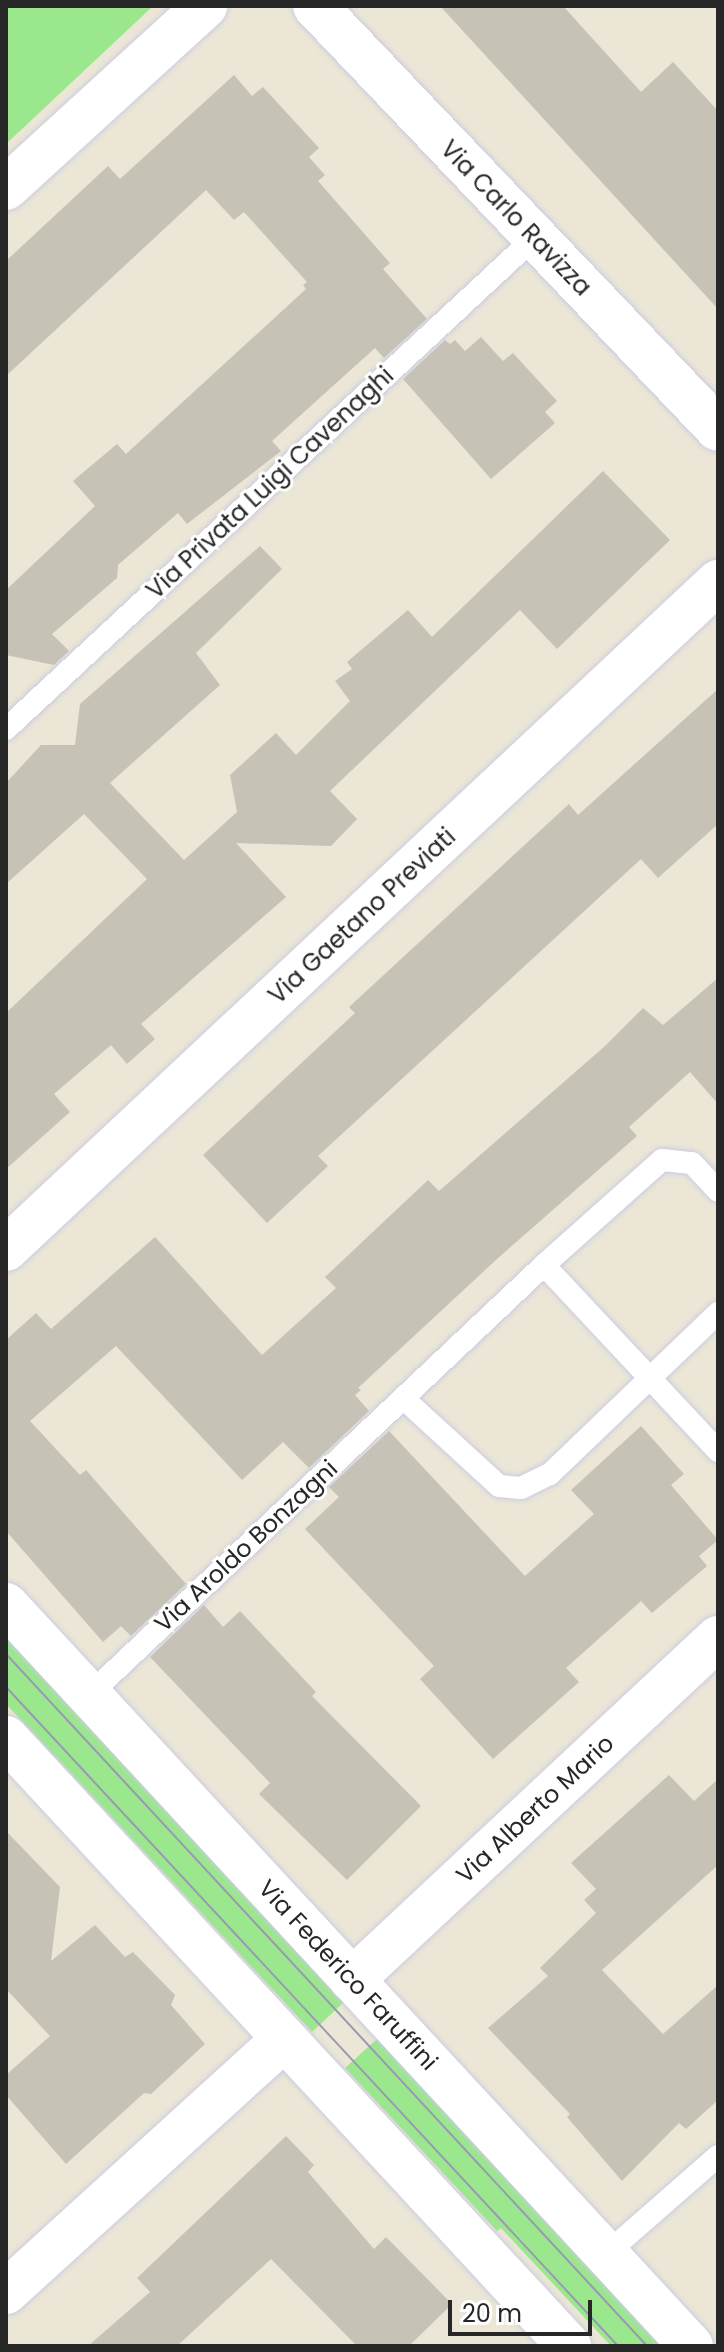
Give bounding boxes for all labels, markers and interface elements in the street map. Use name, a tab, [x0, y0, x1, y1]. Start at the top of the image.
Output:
street label: Via Carlo Ravizza	[435, 134, 597, 302]
street label: Via Privata Luigi Cavenaghi	[141, 361, 399, 605]
street label: Via Gaetano Previati	[263, 822, 461, 1010]
street label: Via Aroldo Bonzagni	[149, 1454, 343, 1638]
street label: Via Alberto Mario	[450, 1729, 620, 1889]
street label: Via Federico Faruffini	[252, 1874, 444, 2076]
scale bar	[452, 2284, 596, 2334]
text: 20 m	[462, 2297, 522, 2330]

